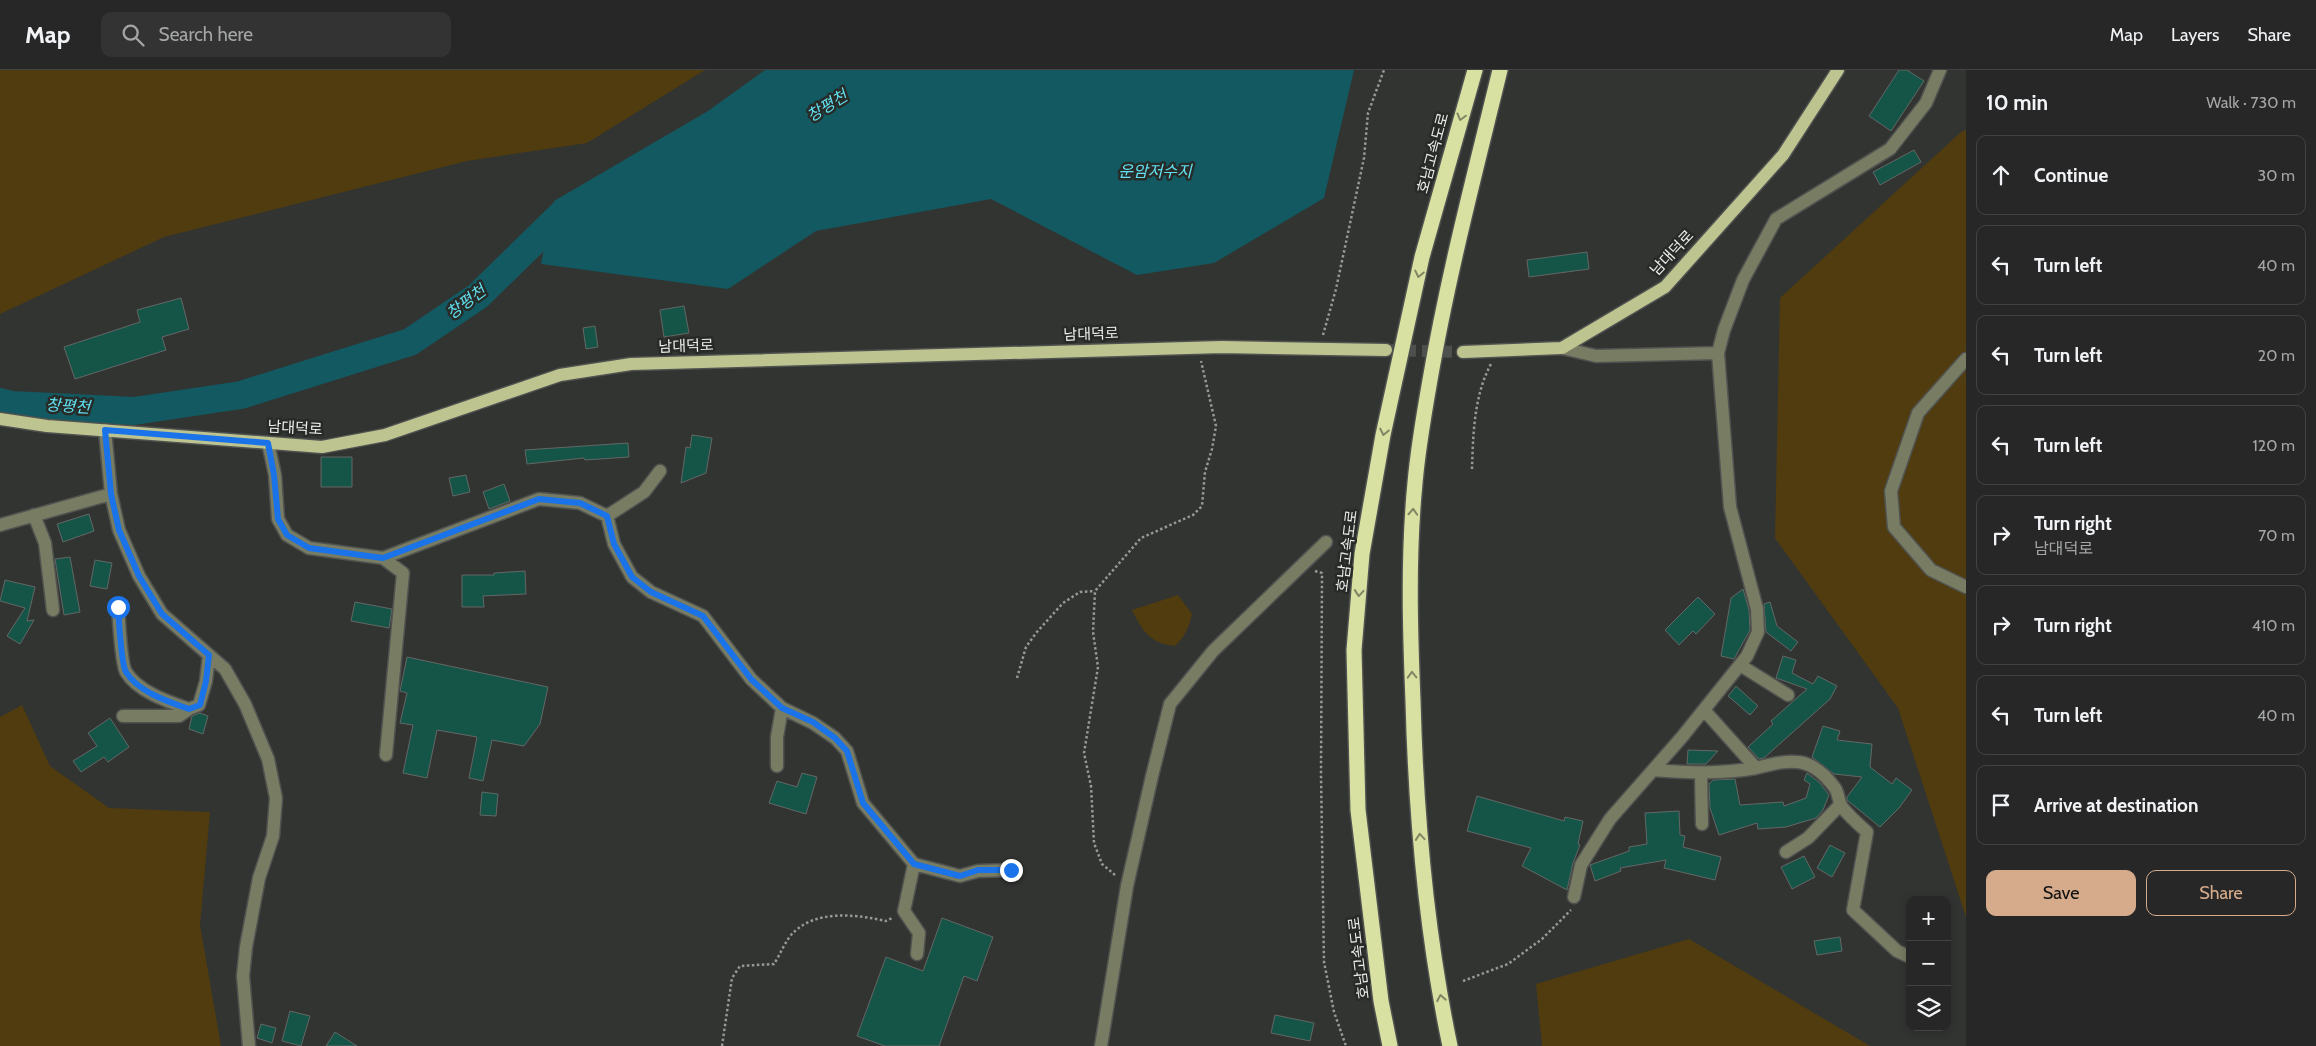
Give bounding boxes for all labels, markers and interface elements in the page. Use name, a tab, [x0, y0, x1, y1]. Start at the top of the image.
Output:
search box	[101, 12, 451, 57]
text: Map	[25, 20, 71, 49]
icon: search	[119, 21, 147, 49]
text: Search here	[159, 23, 253, 46]
text: Map	[2110, 24, 2143, 46]
text: Layers	[2171, 24, 2220, 46]
text: Share	[2248, 24, 2291, 46]
water label: 창평천	[803, 85, 853, 126]
text: 10 min	[1986, 90, 2048, 115]
text: Walk · 730 m	[2206, 93, 2296, 112]
street label: 호남고속도로	[1414, 111, 1452, 195]
one-way arrow	[1456, 112, 1466, 120]
icon: ahead	[1987, 161, 2015, 189]
water label: 운암저수지	[1118, 162, 1193, 181]
text: Continue	[2034, 164, 2108, 187]
text: 30 m	[2258, 166, 2295, 185]
street label: 남대덕로	[1647, 227, 1697, 279]
icon: left	[1987, 251, 2015, 279]
text: Turn left	[2034, 254, 2102, 277]
text: 40 m	[2257, 256, 2295, 275]
one-way arrow	[1414, 269, 1424, 278]
water label: 창평천	[443, 280, 491, 323]
street label: 남대덕로	[1063, 324, 1119, 344]
street label: 남대덕로	[658, 336, 714, 356]
icon: left	[1987, 341, 2015, 369]
text: Turn left	[2034, 344, 2102, 367]
text: 20 m	[2258, 346, 2295, 365]
water label: 창평천	[45, 395, 93, 417]
street label: 남대덕로	[267, 418, 323, 438]
one-way arrow	[1379, 428, 1390, 437]
icon: left	[1987, 431, 2015, 459]
text: Turn left	[2034, 434, 2102, 457]
text: 120 m	[2253, 436, 2295, 455]
one-way arrow	[1407, 508, 1418, 516]
street label: 호남고속도로	[1333, 509, 1361, 593]
text: Turn right	[2034, 512, 2112, 535]
icon: right	[1987, 521, 2015, 549]
text: 70 m	[2258, 526, 2295, 545]
text: 남대덕로	[2034, 539, 2093, 558]
one-way arrow	[1354, 589, 1365, 597]
route start	[107, 596, 130, 619]
icon: right	[1987, 611, 2015, 639]
text: Turn right	[2034, 614, 2112, 637]
text: 410 m	[2252, 616, 2295, 635]
one-way arrow	[1406, 671, 1417, 679]
icon: left	[1987, 701, 2015, 729]
text: Turn left	[2034, 704, 2102, 727]
text: 40 m	[2257, 706, 2295, 725]
icon: arrive	[1987, 791, 2015, 819]
text: Arrive at destination	[2034, 794, 2198, 817]
one-way arrow	[1415, 833, 1426, 841]
route end	[1000, 859, 1023, 882]
button: Save	[1986, 870, 2136, 916]
button: Share	[2146, 870, 2296, 916]
map controls	[1906, 896, 1951, 1031]
button: +	[1906, 896, 1951, 941]
street label: 호남고속도로	[1345, 916, 1373, 1000]
button: −	[1906, 941, 1951, 986]
button: layers	[1906, 986, 1951, 1031]
one-way arrow	[1436, 994, 1446, 1003]

